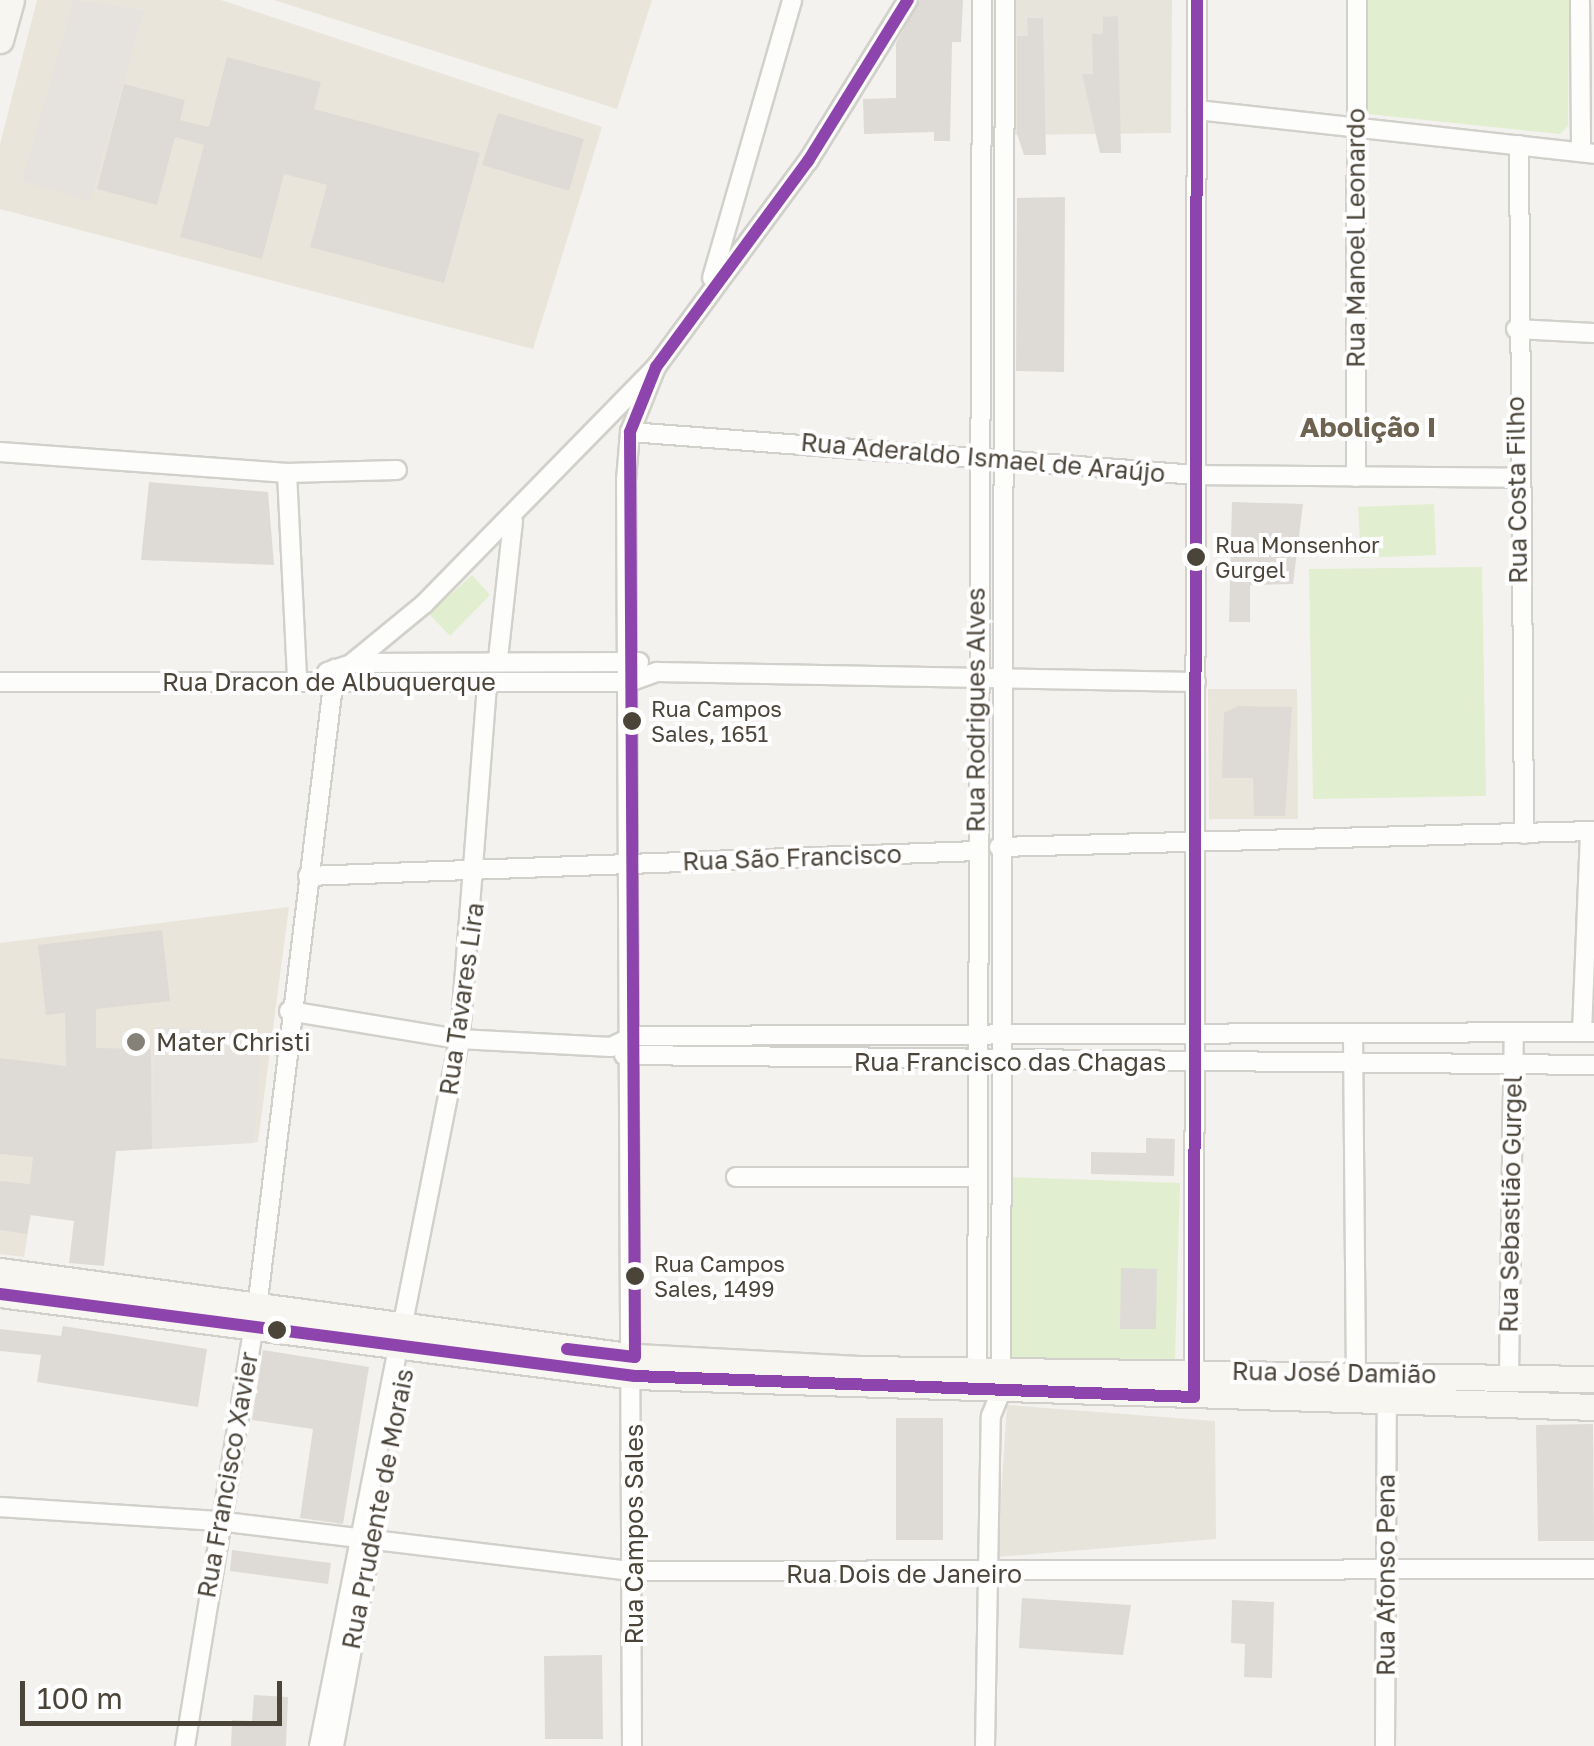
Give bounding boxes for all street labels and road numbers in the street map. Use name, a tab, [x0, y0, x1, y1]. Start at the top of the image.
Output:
street label: Rua Manoel Leonardo	[1341, 108, 1371, 368]
street label: Rua Costa Filho	[1500, 396, 1534, 584]
street label: Rua Aderaldo Ismael de Araújo	[799, 427, 1167, 489]
street label: Rua Rodrigues Alves	[961, 587, 991, 833]
street label: Rua Dracon de Albuquerque	[162, 667, 496, 697]
street label: Rua São Francisco	[682, 839, 902, 877]
street label: Rua Tavares Lira	[434, 901, 490, 1097]
street label: Rua Francisco das Chagas	[854, 1047, 1166, 1077]
street label: Rua Sebastião Gurgel	[1494, 1075, 1528, 1333]
street label: Rua Francisco Xavier	[192, 1350, 264, 1600]
street label: Rua José Damião	[1232, 1356, 1436, 1390]
street label: Rua Prudente de Morais	[336, 1366, 420, 1652]
street label: Rua Campos Sales	[619, 1424, 649, 1644]
street label: Rua Afonso Pena	[1371, 1474, 1401, 1676]
street label: Rua Dois de Janeiro	[786, 1559, 1022, 1589]

